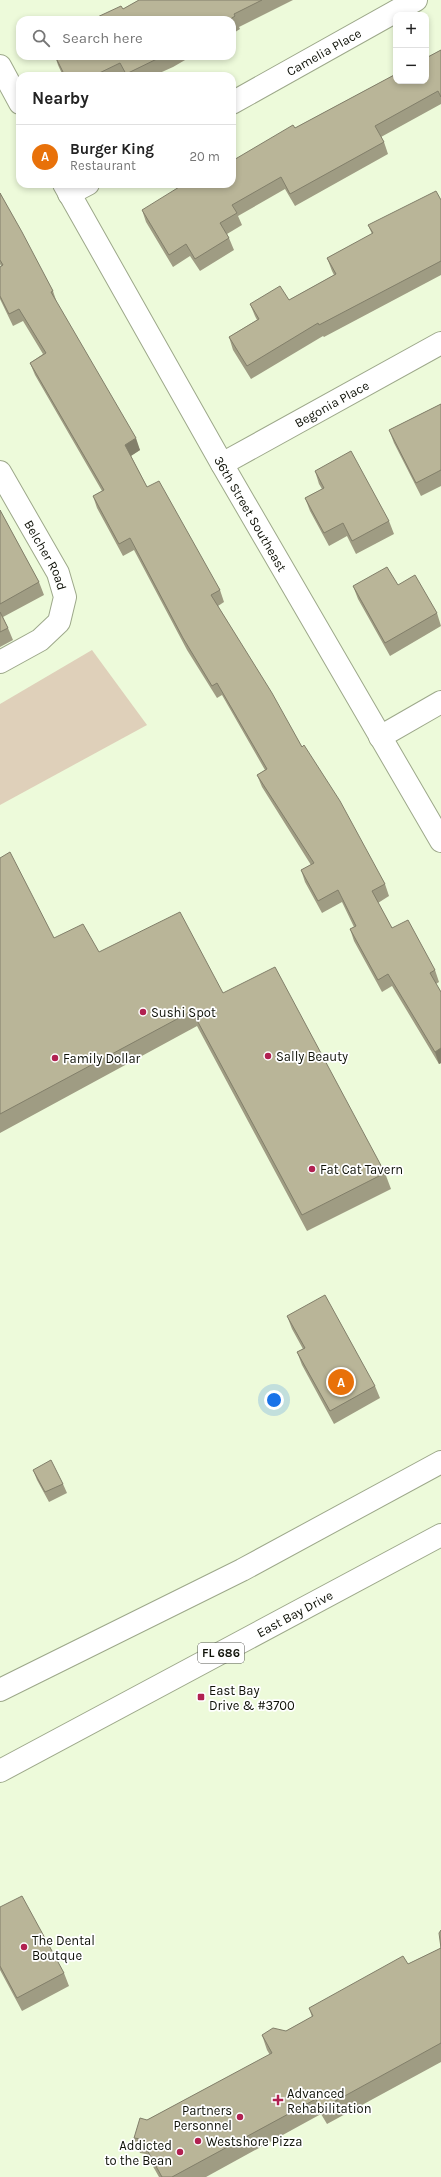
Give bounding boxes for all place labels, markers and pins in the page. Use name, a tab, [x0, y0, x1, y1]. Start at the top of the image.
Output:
place label: Sushi Spot	[151, 1005, 216, 1020]
marker: Sushi Spot	[138, 1007, 148, 1017]
place label: Sally Beauty	[276, 1049, 348, 1064]
place label: Family Dollar	[63, 1051, 141, 1066]
marker: Sally Beauty	[263, 1051, 273, 1061]
marker: Family Dollar	[50, 1053, 60, 1063]
place label: Fat Cat Tavern	[320, 1162, 403, 1177]
marker: Fat Cat Tavern	[307, 1164, 317, 1174]
pin: A	[328, 1367, 354, 1397]
place label: East Bay Drive & #3700	[209, 1683, 295, 1713]
marker: East Bay Drive & #3700	[196, 1692, 206, 1702]
place label: The Dental Boutque	[32, 1933, 95, 1964]
marker: The Dental Boutque	[19, 1942, 29, 1952]
place label: Advanced Rehabilitation	[287, 2086, 372, 2116]
marker: Advanced Rehabilitation	[272, 2094, 284, 2106]
place label: Partners Personnel	[173, 2103, 232, 2133]
marker: Partners Personnel	[235, 2112, 245, 2122]
place label: Westshore Pizza	[206, 2134, 302, 2149]
marker: Westshore Pizza	[193, 2136, 203, 2146]
place label: Addicted to the Bean	[105, 2138, 172, 2168]
marker: Addicted to the Bean	[175, 2147, 185, 2157]

